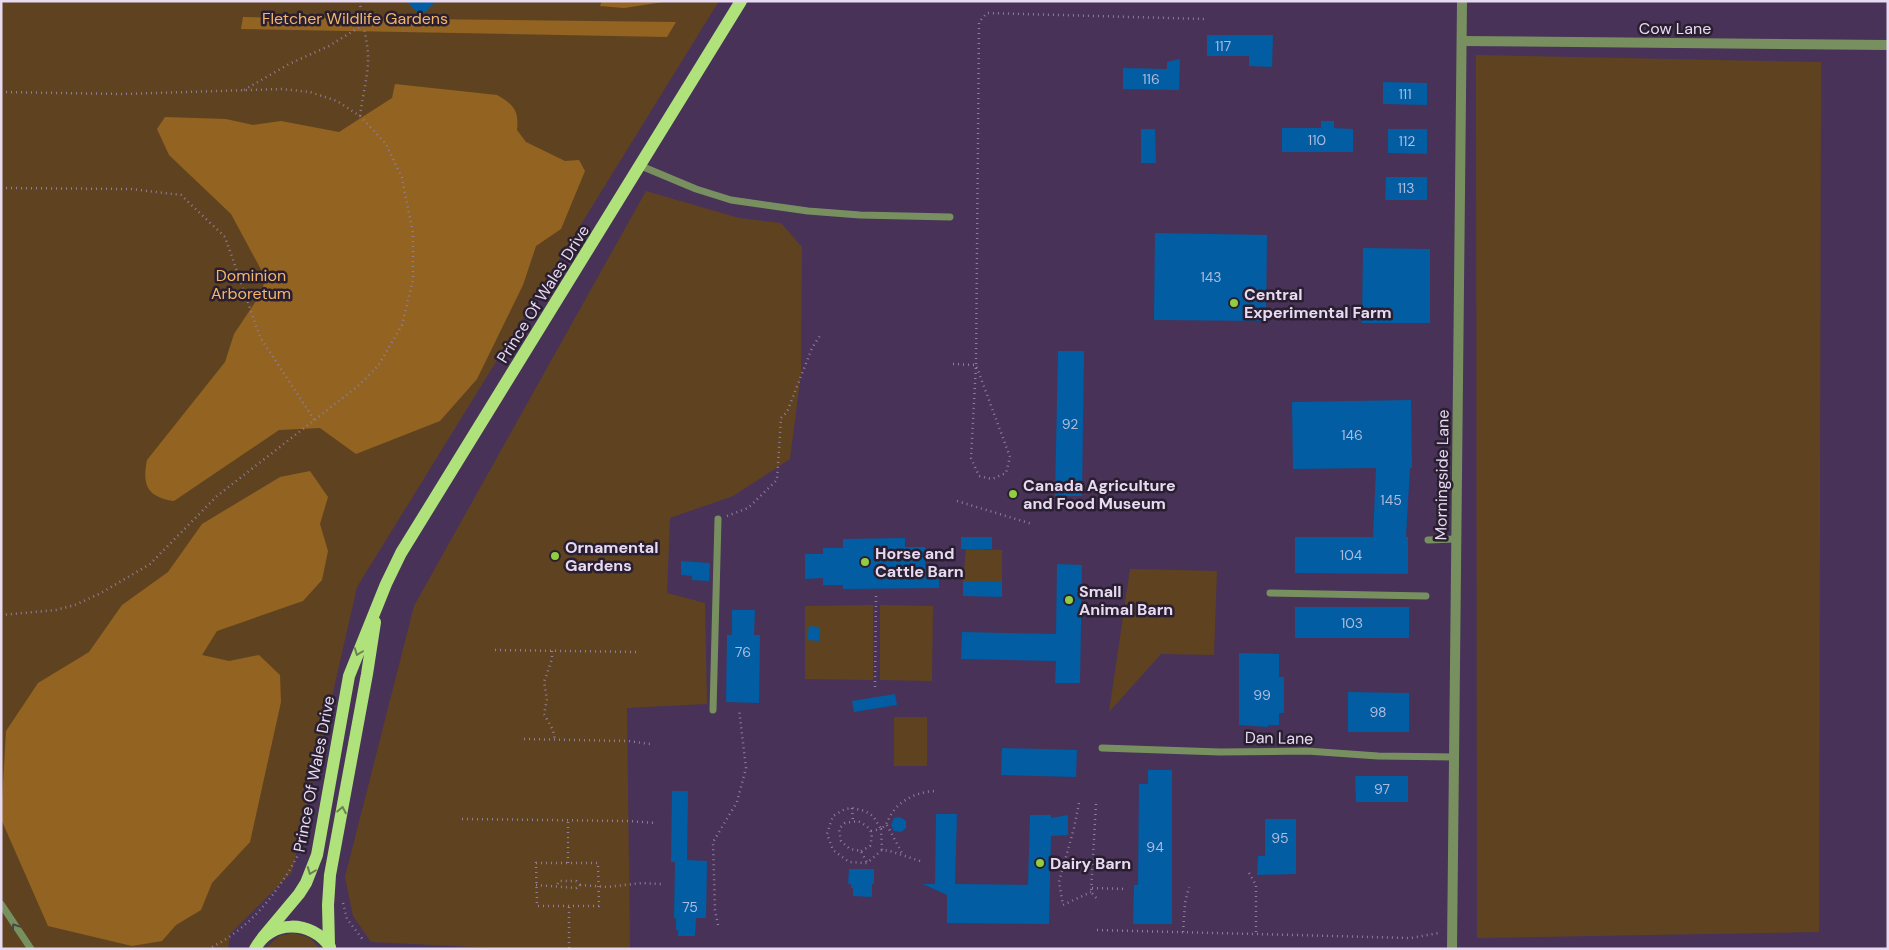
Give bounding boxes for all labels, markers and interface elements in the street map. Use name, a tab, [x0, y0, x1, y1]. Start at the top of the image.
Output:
park label: Fletcher Wildlife Gardens	[262, 8, 448, 29]
street label: Cow Lane	[1639, 18, 1711, 39]
house number: 117	[1215, 37, 1231, 55]
house number: 116	[1142, 70, 1160, 88]
house number: 111	[1398, 85, 1412, 103]
house number: 110	[1308, 131, 1326, 149]
house number: 112	[1399, 132, 1415, 150]
house number: 113	[1397, 179, 1415, 197]
street label: Prince Of Wales Drive	[492, 221, 594, 367]
park label: Dominion Arboretum	[211, 265, 291, 304]
house number: 143	[1200, 268, 1222, 286]
place label: Central Experimental Farm	[1244, 284, 1392, 323]
marker: Central Experimental Farm	[1228, 297, 1240, 309]
street label: Morningside Lane	[1430, 409, 1454, 541]
house number: 92	[1062, 415, 1078, 433]
house number: 146	[1341, 426, 1363, 444]
place label: Canada Agriculture and Food Museum	[1023, 475, 1176, 514]
marker: Canada Agriculture and Food Museum	[1007, 488, 1019, 500]
house number: 145	[1380, 491, 1402, 509]
place label: Ornamental Gardens	[565, 537, 658, 576]
place label: Horse and Cattle Barn	[875, 543, 964, 582]
house number: 104	[1340, 546, 1363, 564]
marker: Ornamental Gardens	[549, 550, 561, 562]
marker: Horse and Cattle Barn	[859, 556, 871, 568]
place label: Small Animal Barn	[1079, 581, 1173, 620]
marker: Small Animal Barn	[1063, 594, 1075, 606]
house number: 103	[1341, 614, 1363, 632]
house number: 76	[735, 643, 751, 661]
one-way arrow	[354, 647, 364, 656]
house number: 99	[1253, 686, 1271, 704]
street label: Prince Of Wales Drive	[289, 694, 339, 854]
house number: 98	[1369, 703, 1387, 721]
street label: Dan Lane	[1245, 727, 1313, 749]
house number: 97	[1374, 780, 1390, 798]
one-way arrow	[336, 806, 346, 814]
house number: 95	[1271, 829, 1289, 847]
house number: 94	[1146, 838, 1164, 856]
place label: Dairy Barn	[1050, 853, 1131, 874]
marker: Dairy Barn	[1034, 857, 1046, 869]
one-way arrow	[306, 866, 317, 875]
house number: 75	[682, 898, 698, 916]
one-way arrow	[12, 923, 21, 932]

